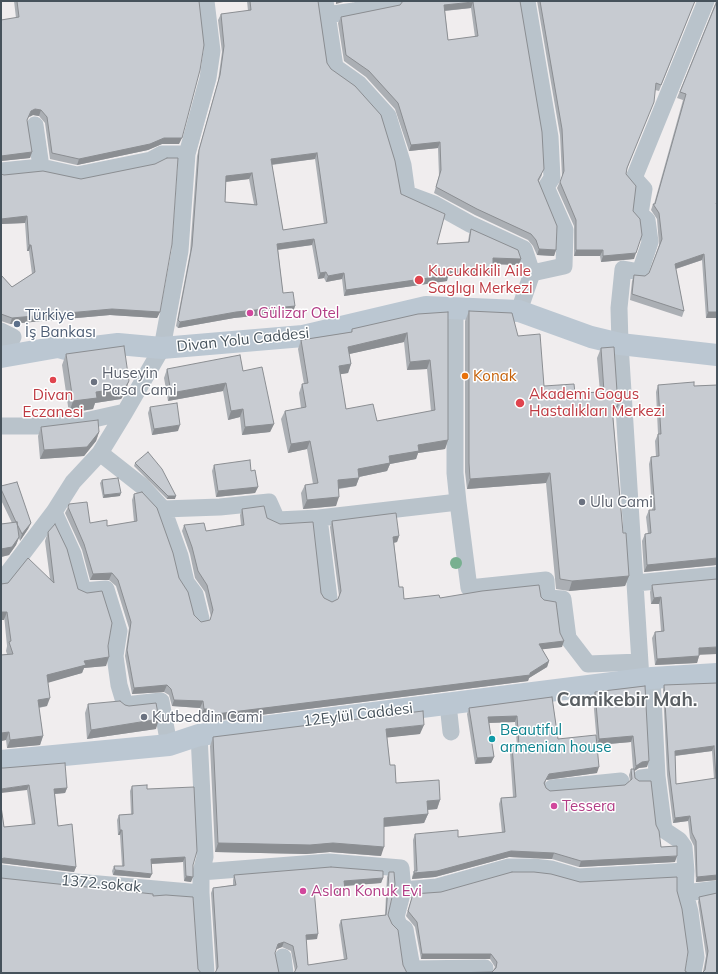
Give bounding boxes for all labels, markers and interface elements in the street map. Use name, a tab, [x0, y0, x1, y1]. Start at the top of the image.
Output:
place label: Kucukdikili Aile Saglıgı Merkezi	[428, 262, 533, 297]
marker: Kucukdikili Aile Saglıgı Merkezi	[413, 274, 425, 286]
place label: Gülizar Otel	[258, 304, 339, 322]
place label: Türkiye İş Bankası	[25, 306, 96, 341]
marker: Gülizar Otel	[245, 308, 255, 318]
marker: Türkiye İş Bankası	[12, 319, 22, 329]
street label: Divan Yolu Caddesi	[176, 324, 310, 356]
place label: Huseyin Pasa Cami	[102, 364, 177, 399]
place label: Konak	[473, 367, 516, 385]
marker: Konak	[460, 371, 470, 381]
marker: Divan Eczanesi	[48, 375, 58, 385]
marker: Huseyin Pasa Cami	[89, 377, 99, 387]
place label: Akademi Gogus Hastalıkları Merkezi	[529, 385, 665, 420]
place label: Divan Eczanesi	[23, 386, 83, 421]
marker: Akademi Gogus Hastalıkları Merkezi	[514, 397, 526, 409]
place label: Ulu Cami	[590, 493, 653, 511]
marker: Ulu Cami	[577, 497, 587, 507]
district label: Camikebir Mah.	[556, 689, 698, 711]
street label: 12Eylül Caddesi	[302, 699, 414, 731]
place label: Kutbeddin Cami	[152, 708, 262, 726]
marker: Kutbeddin Cami	[139, 712, 149, 722]
place label: Beautiful armenian house	[500, 721, 611, 756]
marker: Beautiful armenian house	[487, 734, 497, 744]
place label: Tessera	[562, 797, 615, 815]
marker: Tessera	[549, 801, 559, 811]
street label: 1372.sokak	[60, 872, 142, 896]
place label: Aslan Konuk Evi	[311, 882, 422, 900]
marker: Aslan Konuk Evi	[298, 886, 308, 896]

